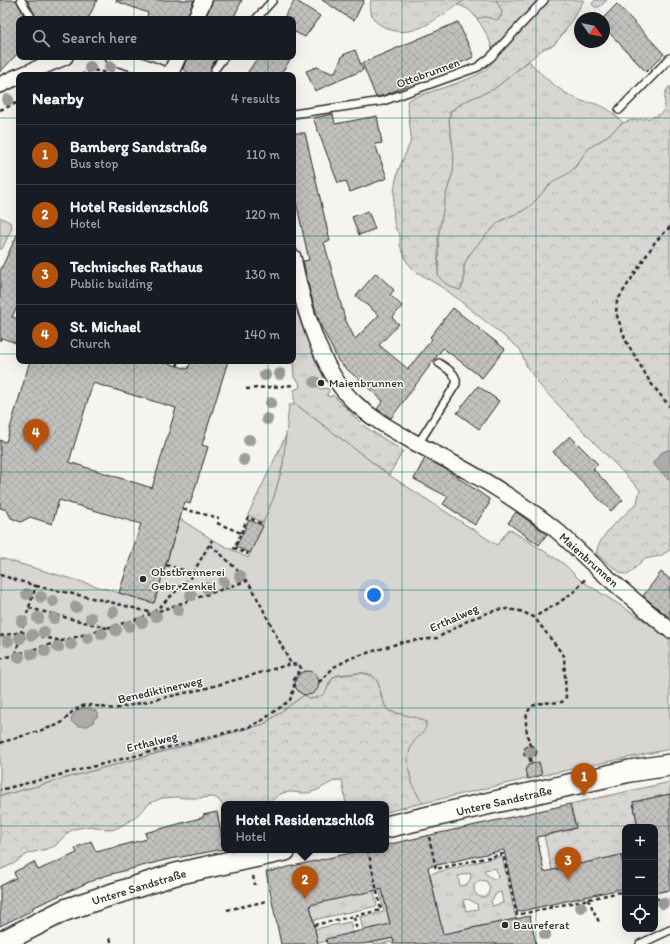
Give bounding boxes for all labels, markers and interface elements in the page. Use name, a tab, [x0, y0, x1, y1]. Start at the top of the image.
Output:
north arrow	[574, 12, 610, 48]
search box	[16, 16, 296, 60]
icon: search	[30, 27, 52, 49]
text: Search here	[62, 29, 137, 47]
street label: Ottobrunnen	[394, 55, 462, 91]
text: Nearby	[32, 88, 84, 108]
text: 4 results	[231, 91, 280, 106]
text: Bamberg Sandstraße	[70, 138, 207, 156]
text: 1	[42, 147, 48, 162]
text: 110 m	[246, 147, 280, 162]
text: Bus stop	[70, 156, 118, 171]
text: Hotel Residenzschloß	[70, 198, 208, 216]
text: 2	[42, 207, 48, 222]
text: 120 m	[245, 207, 280, 222]
text: Hotel	[70, 216, 100, 231]
text: Technisches Rathaus	[70, 258, 203, 276]
text: 3	[41, 267, 49, 282]
text: 130 m	[245, 267, 280, 282]
text: Public building	[70, 276, 153, 291]
text: St. Michael	[70, 318, 141, 336]
text: 4	[41, 327, 49, 342]
text: 140 m	[244, 327, 280, 342]
text: Church	[70, 336, 111, 351]
place label: Maienbrunnen	[329, 376, 404, 390]
marker: Maienbrunnen	[316, 378, 326, 388]
pin: 4	[23, 419, 49, 452]
street label: Maienbrunnen	[557, 530, 622, 590]
place label: Obstbrennerei Gebr. Zenkel	[151, 565, 225, 593]
marker: Obstbrennerei Gebr. Zenkel	[138, 574, 148, 584]
your location	[364, 585, 384, 605]
street label: Erthalweg	[427, 601, 481, 635]
street label: Benediktinerweg	[116, 673, 204, 707]
street label: Erthalweg	[125, 729, 180, 755]
pin: 1	[571, 763, 597, 796]
street label: Untere Sandstraße	[455, 783, 554, 819]
popup	[221, 801, 389, 853]
text: Hotel Residenzschloß	[236, 811, 374, 829]
map controls	[622, 824, 658, 932]
button: +	[622, 824, 658, 860]
text: Hotel	[236, 829, 266, 844]
pin: 3	[555, 847, 581, 880]
button: −	[622, 860, 658, 896]
street label: Untere Sandstraße	[90, 866, 188, 908]
pin: 2	[292, 866, 318, 899]
button: locate	[622, 896, 658, 932]
place label: Baureferat	[513, 918, 570, 932]
marker: Baureferat	[500, 920, 510, 930]

